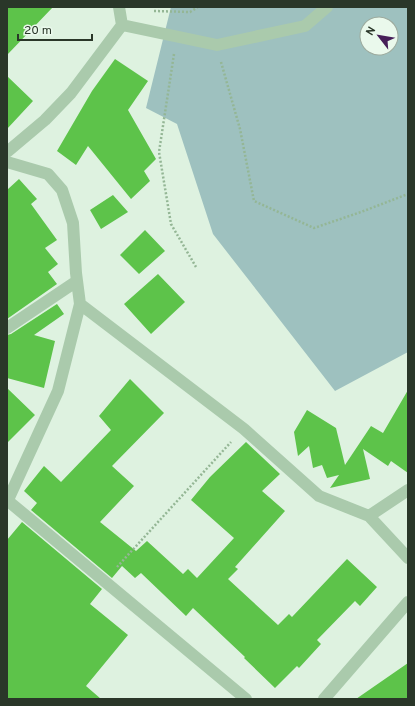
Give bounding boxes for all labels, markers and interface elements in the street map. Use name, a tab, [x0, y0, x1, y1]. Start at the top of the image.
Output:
scale bar	[18, 16, 92, 42]
north arrow	[359, 16, 399, 56]
text: 20 m	[24, 23, 52, 39]
text: N	[363, 24, 379, 38]

